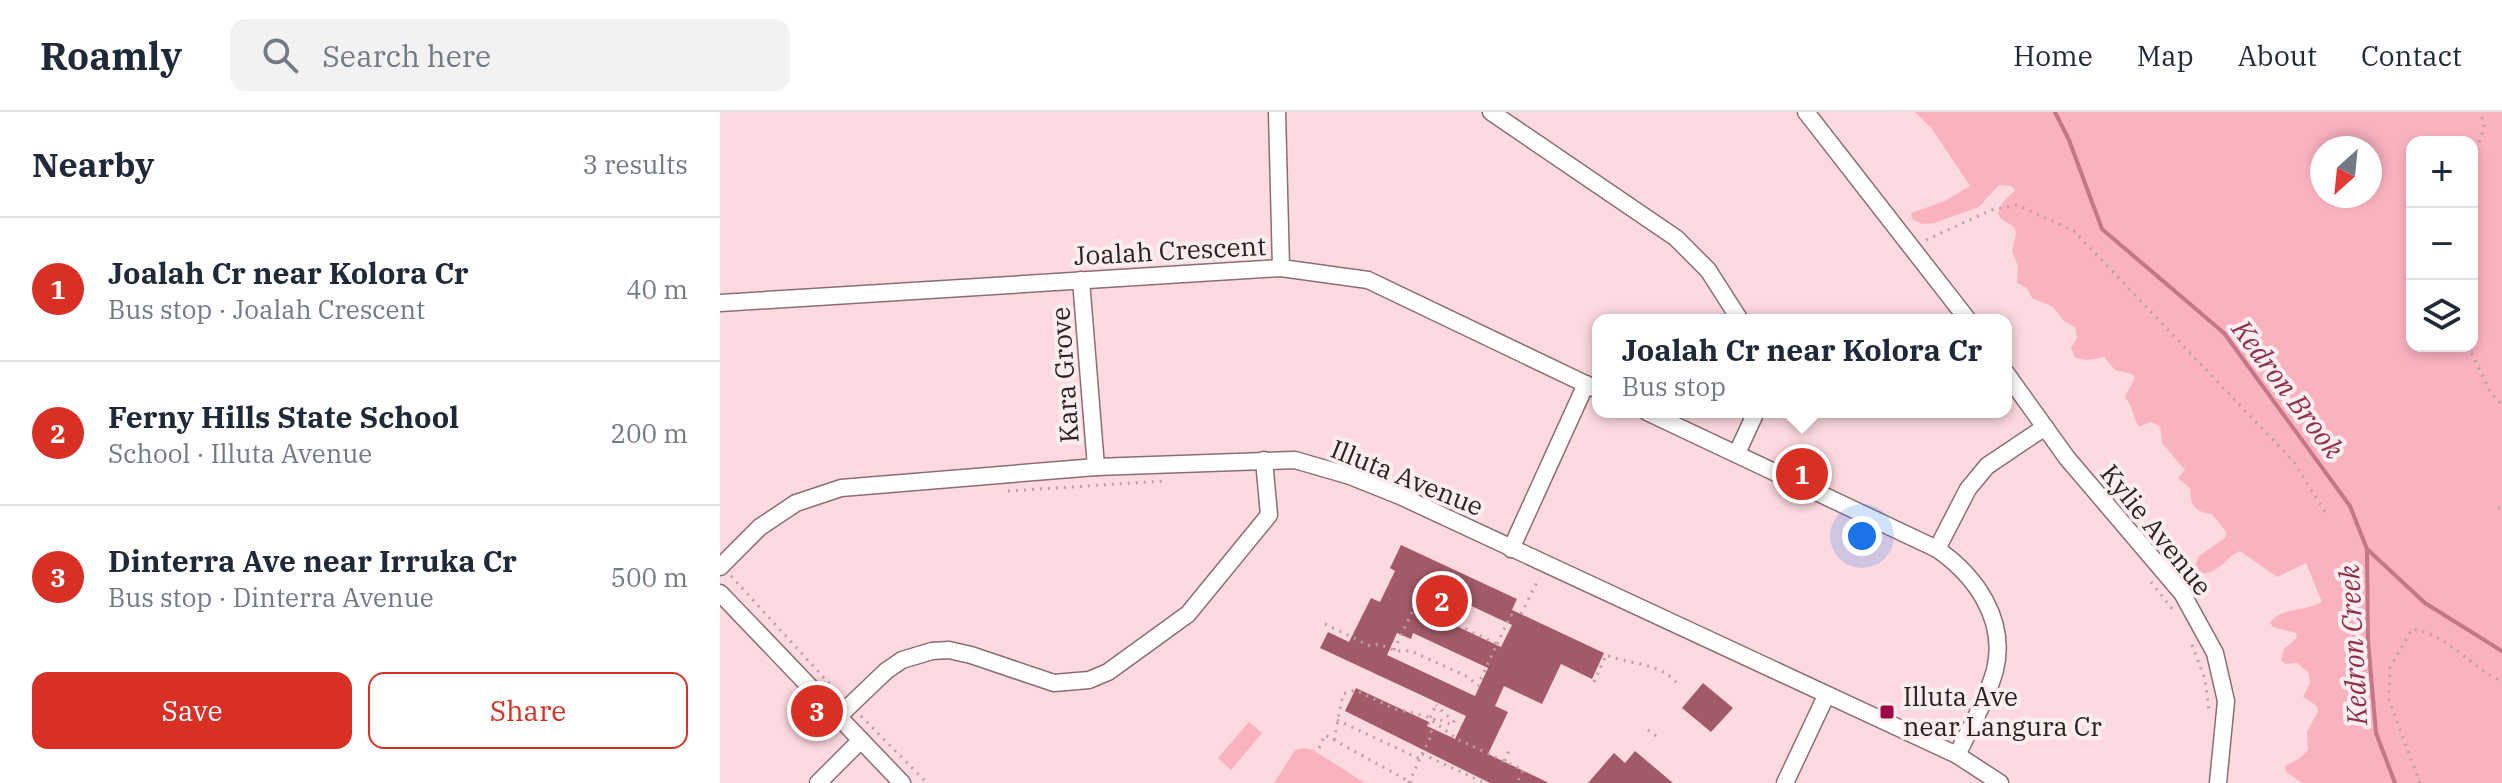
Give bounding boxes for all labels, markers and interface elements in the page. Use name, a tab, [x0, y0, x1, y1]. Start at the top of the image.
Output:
search box	[230, 19, 790, 91]
text: Roamly	[40, 31, 182, 80]
icon: search	[258, 33, 302, 77]
text: Search here	[322, 36, 491, 75]
text: Home	[2013, 37, 2093, 74]
text: Map	[2137, 37, 2194, 74]
text: About	[2238, 37, 2317, 74]
text: Contact	[2361, 37, 2462, 74]
north arrow	[2310, 136, 2382, 208]
map controls	[2406, 136, 2478, 352]
button: +	[2406, 136, 2478, 208]
text: Nearby	[32, 142, 154, 186]
text: 3 results	[582, 147, 688, 181]
button: −	[2406, 208, 2478, 280]
street label: Joalah Crescent	[1073, 228, 1267, 272]
text: Joalah Cr near Kolora Cr	[108, 253, 469, 292]
text: 1	[50, 272, 66, 306]
text: 40 m	[626, 272, 688, 306]
button: layers	[2406, 280, 2478, 352]
text: Bus stop · Joalah Crescent	[108, 292, 425, 326]
street label: Kara Grove	[1042, 306, 1086, 444]
water label: Kedron Brook	[2223, 311, 2353, 466]
popup	[1592, 314, 2012, 418]
text: Joalah Cr near Kolora Cr	[1622, 330, 1982, 369]
text: Bus stop	[1622, 369, 1726, 403]
text: Ferny Hills State School	[108, 397, 459, 436]
text: 2	[50, 416, 66, 450]
text: 200 m	[610, 416, 688, 450]
street label: Illuta Avenue	[1326, 431, 1489, 523]
text: School · Illuta Avenue	[108, 436, 372, 470]
pin: 1	[1776, 444, 1828, 504]
street label: Kylie Avenue	[2094, 457, 2220, 602]
your location	[1842, 516, 1882, 556]
text: Dinterra Ave near Irruka Cr	[108, 541, 517, 580]
text: 3	[50, 560, 66, 594]
text: 500 m	[610, 560, 688, 594]
water label: Kedron Creek	[2330, 564, 2375, 727]
pin: 2	[1416, 571, 1468, 631]
text: Bus stop · Dinterra Avenue	[108, 580, 434, 614]
button: Save	[32, 672, 352, 749]
button: Share	[368, 672, 688, 749]
place label: Illuta Ave near Langura Cr	[1903, 679, 2102, 743]
pin: 3	[791, 681, 843, 741]
marker: Illuta Ave near Langura Cr	[1878, 703, 1896, 721]

